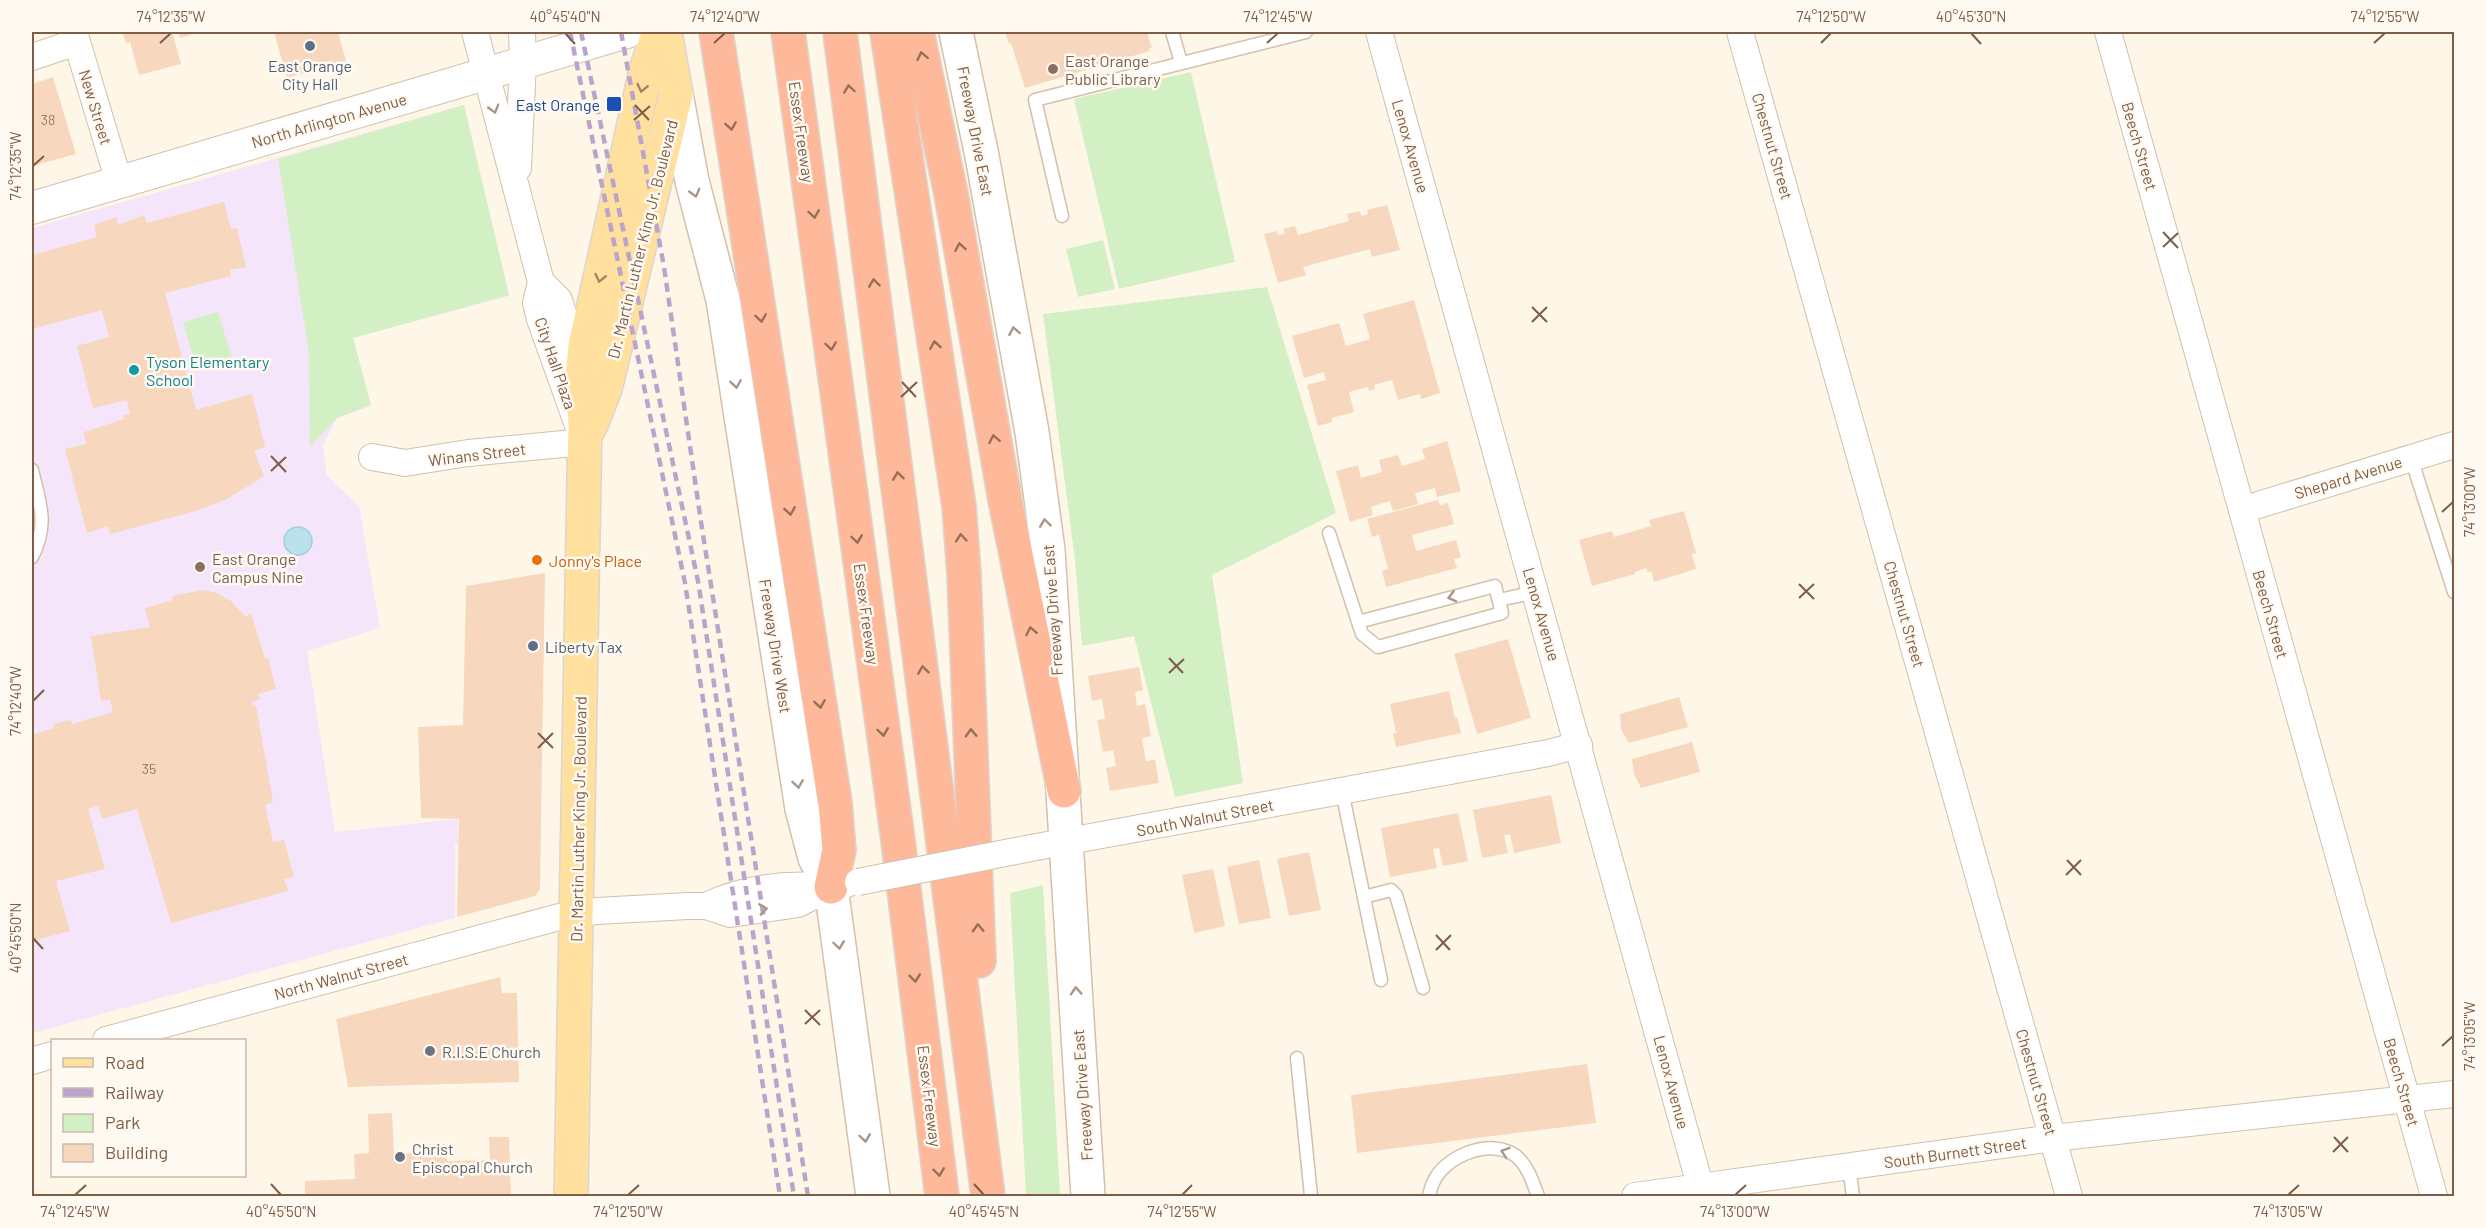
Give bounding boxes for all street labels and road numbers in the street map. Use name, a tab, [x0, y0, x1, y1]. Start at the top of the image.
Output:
street label: Freeway Drive East	[954, 65, 998, 197]
street label: New Street	[76, 67, 116, 147]
street label: Essex Freeway	[785, 80, 819, 185]
street label: North Arlington Avenue	[249, 89, 409, 151]
street label: Chestnut Street	[1749, 90, 1797, 202]
street label: Lenox Avenue	[1389, 97, 1433, 195]
street label: Beech Street	[2118, 100, 2162, 192]
street label: Dr. Martin Luther King Jr. Boulevard	[603, 118, 681, 360]
street label: City Hall Plaza	[531, 315, 581, 411]
street label: Winans Street	[427, 439, 527, 469]
street label: Shepard Avenue	[2292, 452, 2404, 502]
street label: Freeway Drive East	[1038, 544, 1066, 676]
street label: Chestnut Street	[1881, 558, 1929, 670]
street label: Essex Freeway	[850, 562, 884, 667]
street label: Lenox Avenue	[1520, 565, 1564, 663]
street label: Beech Street	[2249, 568, 2293, 660]
street label: Freeway Drive West	[756, 578, 796, 714]
street label: Dr. Martin Luther King Jr. Boulevard	[566, 696, 590, 942]
street label: South Walnut Street	[1135, 794, 1275, 840]
street label: North Walnut Street	[272, 949, 410, 1003]
street label: Chestnut Street	[2013, 1026, 2061, 1138]
street label: Freeway Drive East	[1068, 1029, 1096, 1161]
street label: Lenox Avenue	[1650, 1033, 1694, 1131]
street label: Beech Street	[2380, 1036, 2424, 1128]
street label: Essex Freeway	[914, 1044, 946, 1149]
street label: South Burnett Street	[1882, 1133, 2028, 1171]

